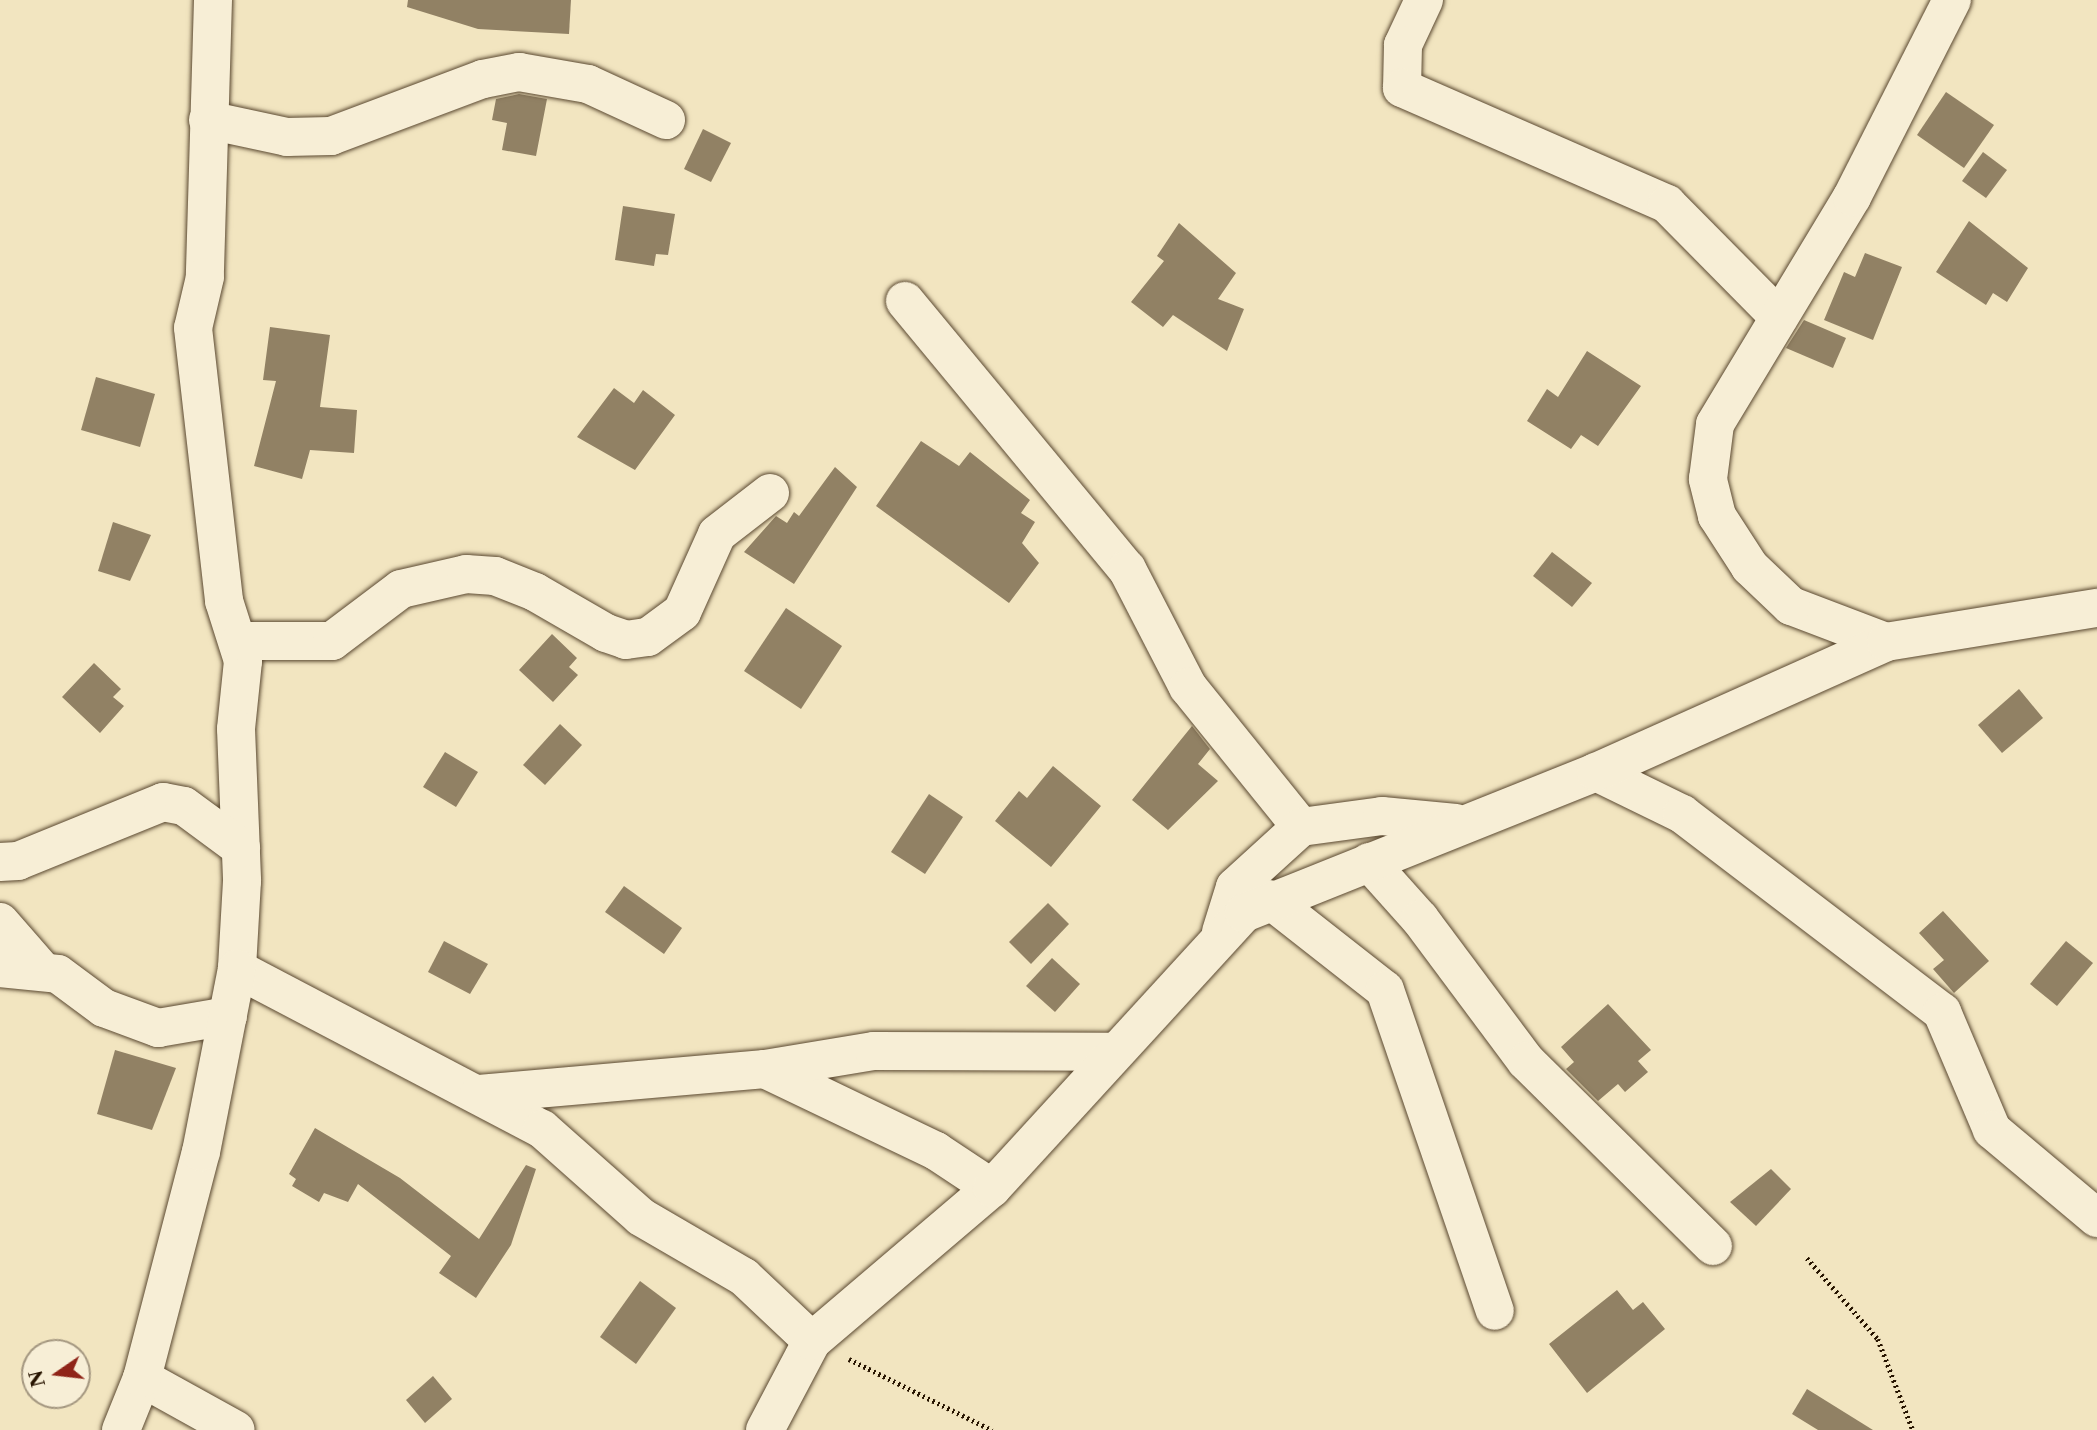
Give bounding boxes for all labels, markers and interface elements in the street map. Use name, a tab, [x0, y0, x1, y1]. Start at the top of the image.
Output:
north arrow	[21, 1339, 91, 1409]
text: N	[24, 1368, 50, 1390]

